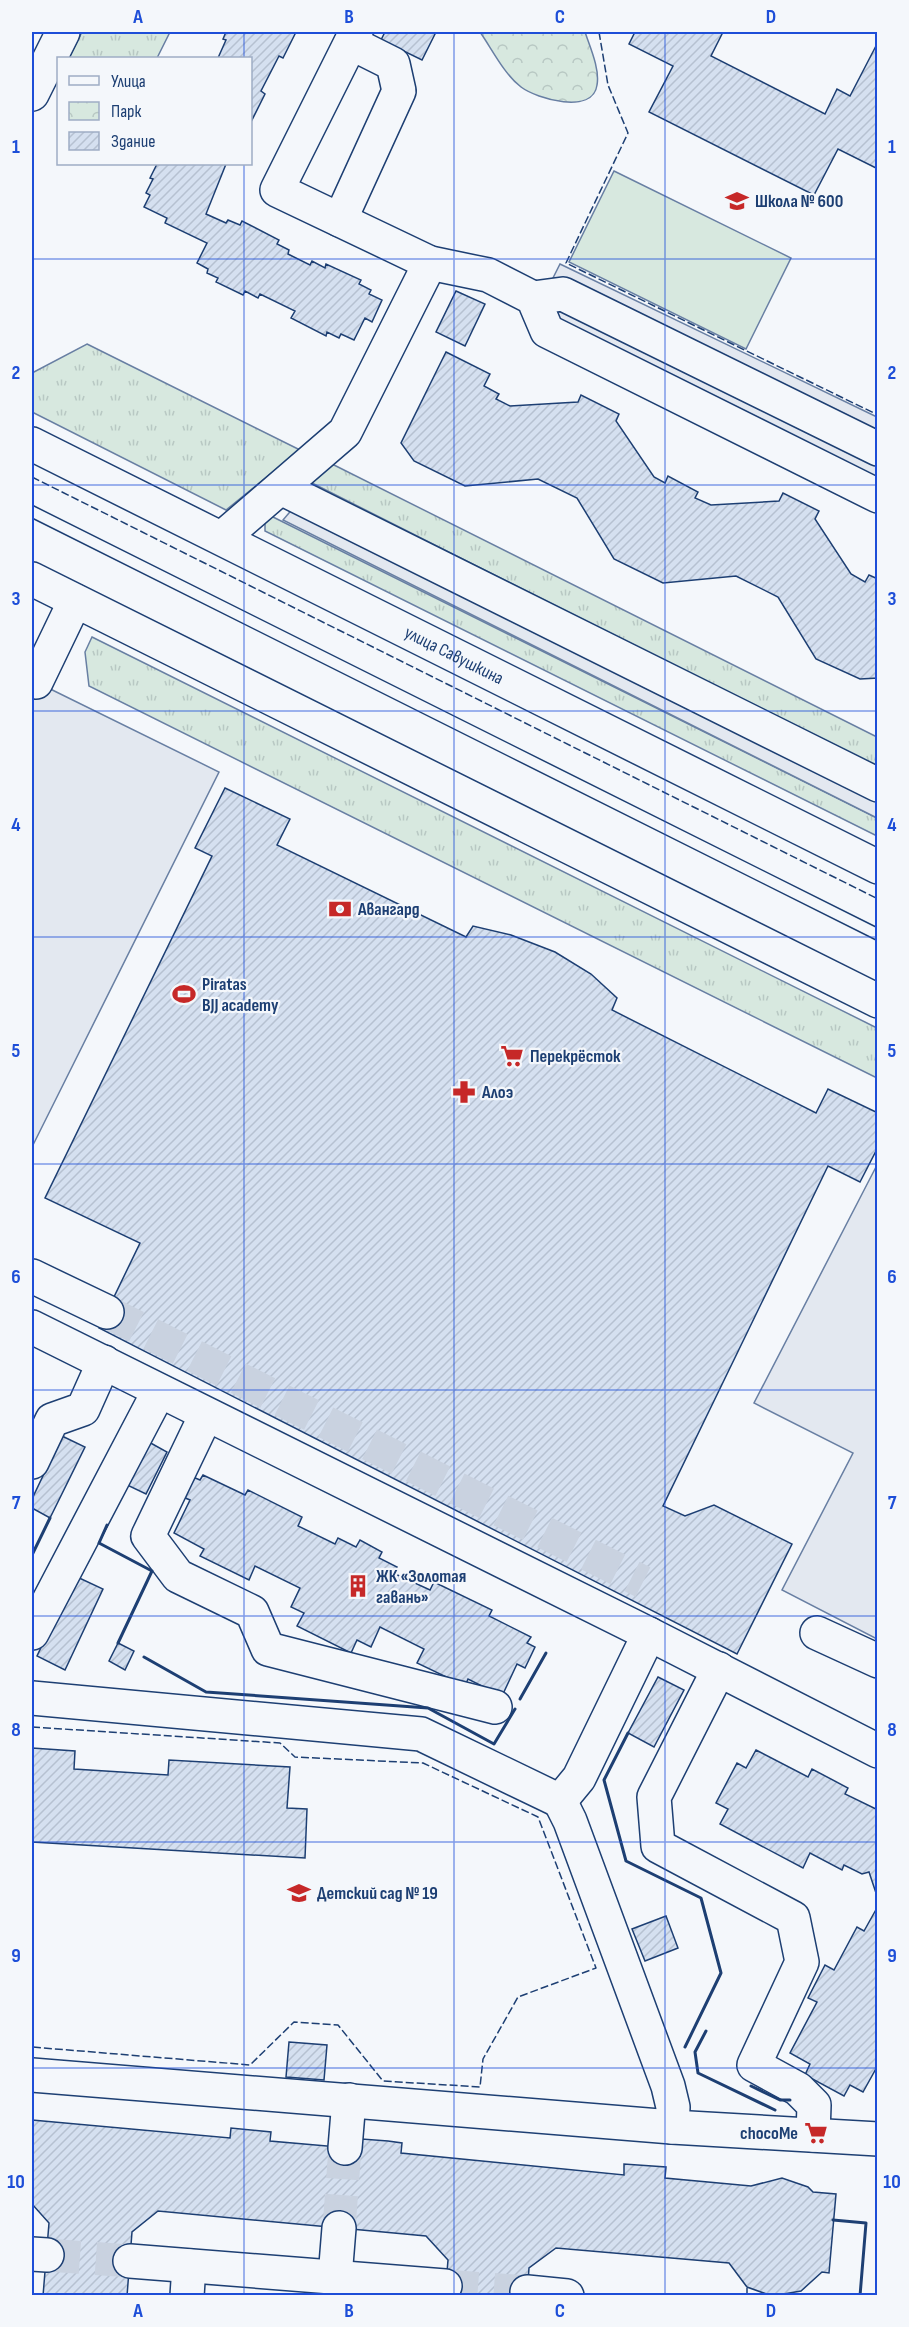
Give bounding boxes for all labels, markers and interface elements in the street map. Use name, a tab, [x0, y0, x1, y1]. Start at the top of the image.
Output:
text: A	[132, 5, 143, 29]
text: B	[344, 5, 354, 29]
text: C	[555, 5, 565, 29]
text: D	[766, 5, 776, 29]
legend	[57, 57, 252, 165]
text: Улица	[111, 71, 146, 92]
text: Парк	[111, 101, 142, 122]
text: Здание	[111, 131, 156, 152]
text: 1	[12, 135, 20, 159]
text: 1	[888, 135, 896, 159]
school or university icon: Школа № 600	[724, 188, 750, 214]
place label: Школа № 600	[755, 191, 843, 212]
text: 2	[12, 361, 20, 385]
text: 2	[888, 361, 896, 385]
text: 3	[12, 587, 21, 611]
text: 3	[888, 587, 897, 611]
street label: улица Савушкина	[401, 622, 507, 689]
text: 4	[11, 813, 21, 837]
text: 4	[887, 813, 897, 837]
bank icon: Авангард	[327, 896, 353, 922]
place label: Авангард	[357, 899, 420, 920]
place label: Piratas BJJ academy	[202, 974, 279, 1016]
sports icon: Piratas BJJ academy	[171, 981, 197, 1007]
text: 5	[12, 1039, 21, 1063]
text: 5	[888, 1039, 897, 1063]
supermarket icon: Перекрёсток	[499, 1043, 525, 1069]
place label: Перекрёсток	[530, 1046, 621, 1067]
pharmacy icon: Алоэ	[451, 1079, 477, 1105]
place label: Алоэ	[481, 1082, 513, 1103]
text: 6	[11, 1265, 21, 1289]
text: 6	[887, 1265, 897, 1289]
text: 7	[12, 1491, 21, 1515]
text: 7	[888, 1491, 897, 1515]
place label: ЖК «Золотая гавань»	[376, 1566, 466, 1608]
building icon: ЖК «Золотая гавань»	[345, 1573, 371, 1599]
text: 8	[11, 1718, 21, 1742]
text: 8	[887, 1718, 897, 1742]
school or university icon: Детский сад № 19	[286, 1880, 312, 1906]
place label: Детский сад № 19	[317, 1883, 438, 1904]
text: 9	[11, 1944, 21, 1968]
text: 9	[887, 1944, 897, 1968]
supermarket icon: chocoMe	[803, 2120, 829, 2146]
place label: chocoMe	[740, 2123, 798, 2144]
text: 10	[7, 2170, 25, 2194]
text: 10	[883, 2170, 901, 2194]
text: A	[132, 2299, 143, 2323]
text: B	[344, 2299, 354, 2323]
text: C	[555, 2299, 565, 2323]
text: D	[766, 2299, 776, 2323]

